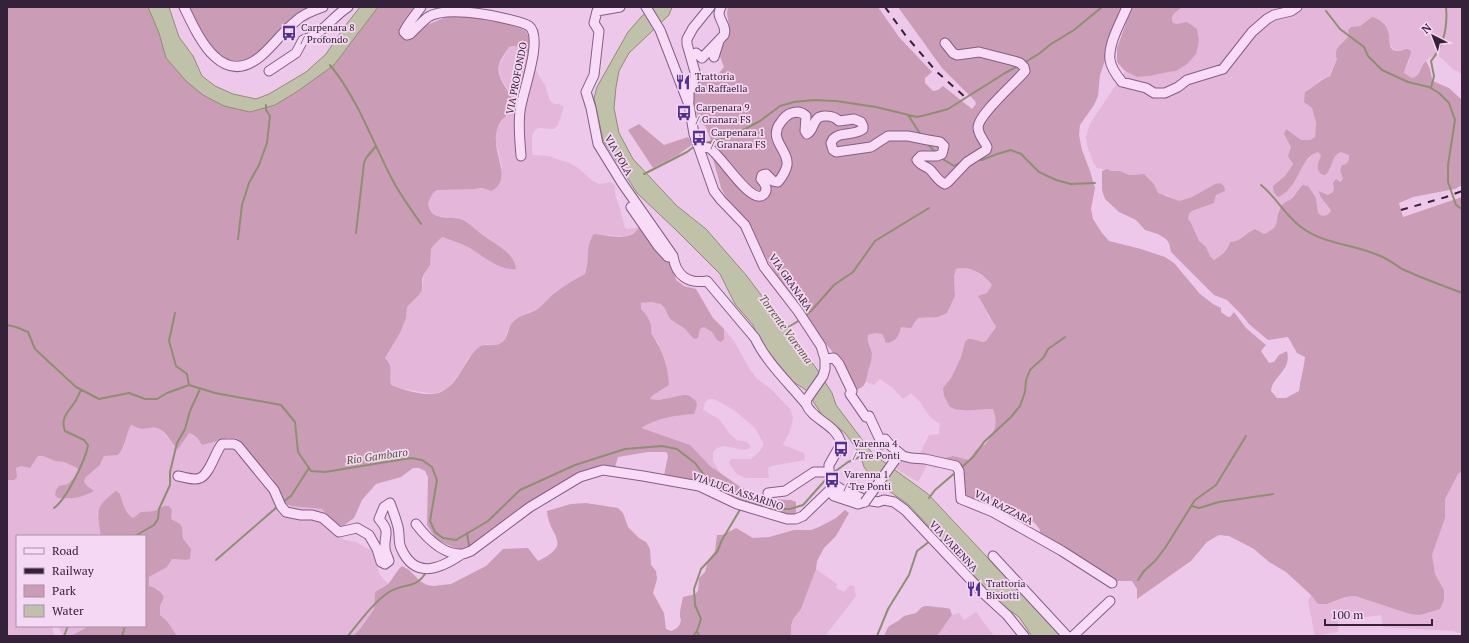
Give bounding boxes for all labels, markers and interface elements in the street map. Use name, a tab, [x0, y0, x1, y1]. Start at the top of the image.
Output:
north arrow	[1413, 16, 1453, 56]
text: N	[1419, 20, 1435, 37]
place label: Carpenara 8 / Profondo	[300, 21, 355, 46]
bus stop icon: Carpenara 8 / Profondo	[280, 24, 298, 42]
street label: VIA PROFONDO	[503, 41, 530, 115]
place label: Trattoria da Raffaella	[695, 70, 747, 95]
restaurant icon: Trattoria da Raffaella	[674, 73, 692, 91]
place label: Carpenara 9 / Granara FS	[695, 101, 751, 126]
bus stop icon: Carpenara 9 / Granara FS	[675, 104, 693, 122]
place label: Carpenara 1 / Granara FS	[710, 126, 766, 151]
bus stop icon: Carpenara 1 / Granara FS	[690, 129, 708, 147]
street label: VIA POLA	[602, 133, 636, 178]
street label: VIA GRANARA	[766, 251, 815, 314]
water label: Torrente Varenna	[756, 292, 816, 367]
place label: Varenna 4 / Tre Ponti	[852, 437, 900, 462]
bus stop icon: Varenna 4 / Tre Ponti	[832, 440, 850, 458]
water label: Rio Gambaro	[344, 445, 409, 467]
place label: Varenna 1 / Tre Ponti	[843, 468, 891, 493]
street label: VIA LUCA ASSARINO	[690, 470, 785, 513]
bus stop icon: Varenna 1 / Tre Ponti	[823, 471, 841, 489]
street label: VIA RAZZARA	[972, 487, 1035, 528]
street label: VIA VARENNA	[927, 518, 981, 575]
legend	[16, 535, 146, 627]
text: Road	[52, 543, 79, 558]
text: Railway	[52, 563, 95, 578]
place label: Trattoria Bixiotti	[986, 577, 1026, 602]
restaurant icon: Trattoria Bixiotti	[965, 580, 983, 598]
text: Park	[52, 583, 77, 598]
scale bar	[1325, 601, 1432, 627]
text: Water	[52, 603, 84, 618]
text: 100 m	[1331, 607, 1364, 622]

